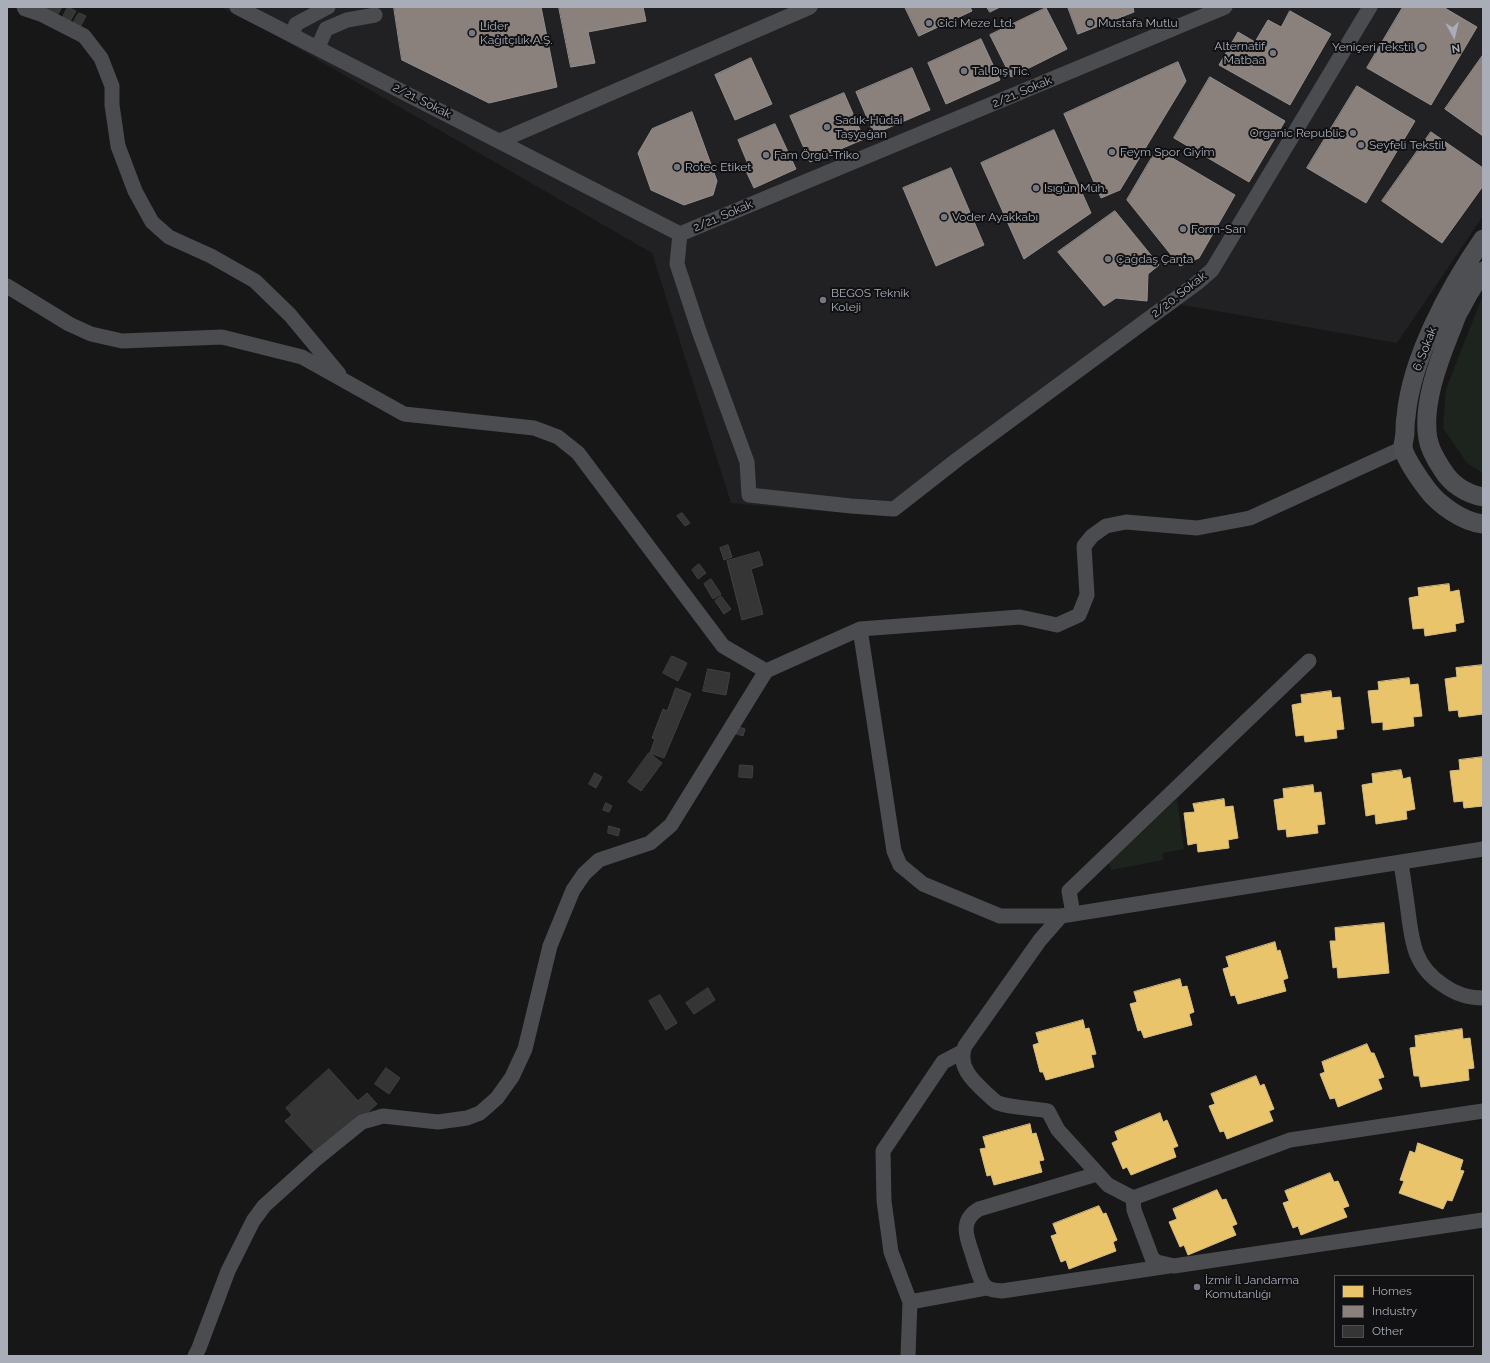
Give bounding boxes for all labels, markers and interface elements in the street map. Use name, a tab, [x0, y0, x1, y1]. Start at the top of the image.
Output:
place label: Cici Meze Ltd.	[937, 16, 1014, 30]
place label: Mustafa Mutlu	[1098, 16, 1178, 30]
north arrow	[1434, 16, 1474, 56]
marker: Cici Meze Ltd.	[924, 18, 934, 28]
marker: Mustafa Mutlu	[1085, 18, 1095, 28]
place label: Lider Kağıtçılık A.Ş.	[480, 19, 553, 47]
marker: Lider Kağıtçılık A.Ş.	[467, 28, 477, 38]
place label: Alternatif Matbaa	[1214, 39, 1265, 67]
place label: Yeniçeri Tekstil	[1332, 40, 1414, 54]
text: N	[1451, 41, 1461, 55]
marker: Yeniçeri Tekstil	[1417, 42, 1427, 52]
marker: Alternatif Matbaa	[1268, 48, 1278, 58]
place label: Tal Dış Tic.	[972, 64, 1030, 78]
marker: Tal Dış Tic.	[959, 66, 969, 76]
street label: 2/21. Sokak	[990, 73, 1054, 111]
street label: 2/21. Sokak	[390, 80, 454, 122]
place label: Sadık-Hüdai Taşyağan	[835, 113, 902, 141]
marker: Sadık-Hüdai Taşyağan	[822, 122, 832, 132]
place label: Organic Republic	[1250, 126, 1345, 140]
marker: Organic Republic	[1348, 128, 1358, 138]
place label: Seyfeli Tekstil	[1369, 138, 1444, 152]
marker: Seyfeli Tekstil	[1356, 140, 1366, 150]
place label: Feym Spor Giyim	[1120, 145, 1215, 159]
marker: Feym Spor Giyim	[1107, 147, 1117, 157]
place label: Fam Örgü-Triko	[774, 148, 859, 162]
marker: Fam Örgü-Triko	[761, 150, 771, 160]
place label: Rotec Etiket	[685, 160, 751, 174]
marker: Rotec Etiket	[672, 162, 682, 172]
place label: Isıgün Müh.	[1044, 181, 1107, 195]
marker: Isıgün Müh.	[1031, 183, 1041, 193]
street label: 2/21. Sokak	[691, 197, 755, 235]
place label: Voder Ayakkabı	[952, 210, 1038, 224]
marker: Voder Ayakkabı	[939, 212, 949, 222]
place label: Form-San	[1191, 222, 1246, 236]
marker: Form-San	[1178, 224, 1188, 234]
place label: Çağdaş Çanta	[1116, 252, 1193, 266]
marker: Çağdaş Çanta	[1103, 254, 1113, 264]
street label: 2/20. Sokak	[1149, 269, 1209, 321]
place label: BEGOS Teknik Koleji	[831, 286, 909, 314]
marker: BEGOS Teknik Koleji	[818, 295, 828, 305]
street label: 6. Sokak	[1410, 325, 1440, 373]
place label: İzmir İl Jandarma Komutanlığı	[1205, 1273, 1299, 1301]
legend	[1334, 1275, 1474, 1347]
marker: İzmir İl Jandarma Komutanlığı	[1192, 1282, 1202, 1292]
text: Homes	[1372, 1284, 1412, 1298]
text: Industry	[1372, 1304, 1417, 1318]
text: Other	[1372, 1324, 1403, 1338]

